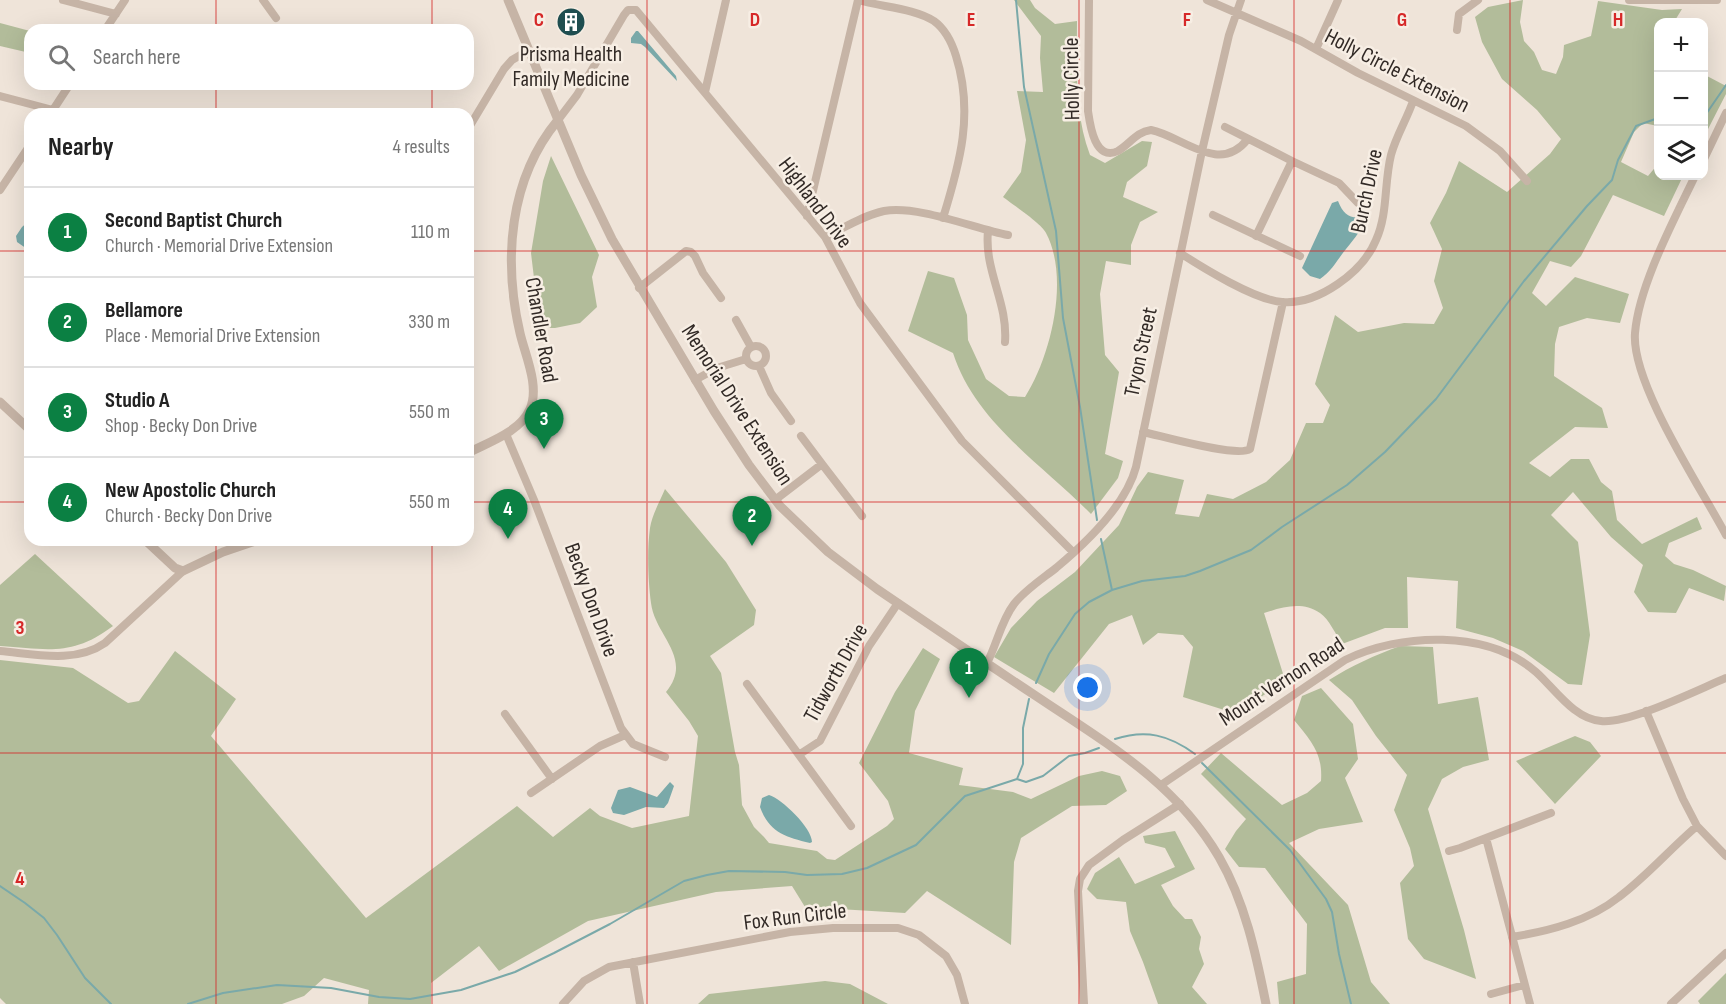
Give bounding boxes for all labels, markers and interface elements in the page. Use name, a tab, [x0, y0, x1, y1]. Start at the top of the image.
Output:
building icon: Prisma Health Family Medicine	[555, 6, 587, 38]
text: C	[534, 8, 544, 32]
text: D	[750, 8, 760, 32]
text: E	[967, 8, 975, 32]
text: F	[1183, 8, 1191, 32]
text: G	[1397, 8, 1407, 32]
text: H	[1613, 8, 1623, 32]
map controls	[1654, 18, 1708, 180]
button: +	[1654, 18, 1708, 72]
street label: Holly Circle Extension	[1320, 23, 1474, 119]
search box	[24, 24, 474, 90]
street label: Holly Circle	[1058, 37, 1086, 121]
icon: search	[45, 41, 78, 74]
place label: Prisma Health Family Medicine	[512, 41, 630, 93]
text: Search here	[93, 44, 180, 71]
button: −	[1654, 72, 1708, 126]
button: layers	[1654, 126, 1708, 180]
text: Nearby	[48, 132, 114, 163]
text: 4 results	[393, 135, 450, 159]
street label: Burch Drive	[1345, 147, 1389, 235]
street label: Highland Drive	[772, 152, 858, 254]
text: Second Baptist Church	[105, 207, 282, 234]
text: 1	[64, 220, 71, 244]
text: 110 m	[411, 220, 450, 244]
text: Church · Memorial Drive Extension	[105, 234, 333, 258]
street label: Chandler Road	[518, 275, 564, 385]
text: Bellamore	[105, 297, 183, 324]
street label: Tryon Street	[1118, 305, 1164, 399]
text: 2	[63, 310, 72, 334]
text: 330 m	[408, 310, 450, 334]
street label: Memorial Drive Extension	[675, 320, 799, 490]
text: Place · Memorial Drive Extension	[105, 324, 320, 348]
text: Studio A	[105, 387, 169, 414]
text: 3	[63, 400, 72, 424]
text: 550 m	[409, 400, 450, 424]
pin: 3	[524, 400, 564, 449]
text: Shop · Becky Don Drive	[105, 414, 257, 438]
text: New Apostolic Church	[105, 477, 276, 504]
text: 4	[63, 490, 72, 514]
text: 550 m	[409, 490, 450, 514]
pin: 4	[488, 490, 528, 539]
pin: 2	[732, 496, 771, 546]
text: Church · Becky Don Drive	[105, 504, 272, 528]
street label: Becky Don Drive	[558, 539, 624, 661]
text: 3	[16, 616, 25, 640]
street label: Tidworth Drive	[798, 619, 874, 727]
street label: Mount Vernon Road	[1214, 632, 1350, 732]
pin: 1	[950, 648, 988, 698]
your location	[1073, 673, 1102, 702]
text: 4	[15, 867, 25, 891]
street label: Fox Run Circle	[742, 897, 848, 937]

